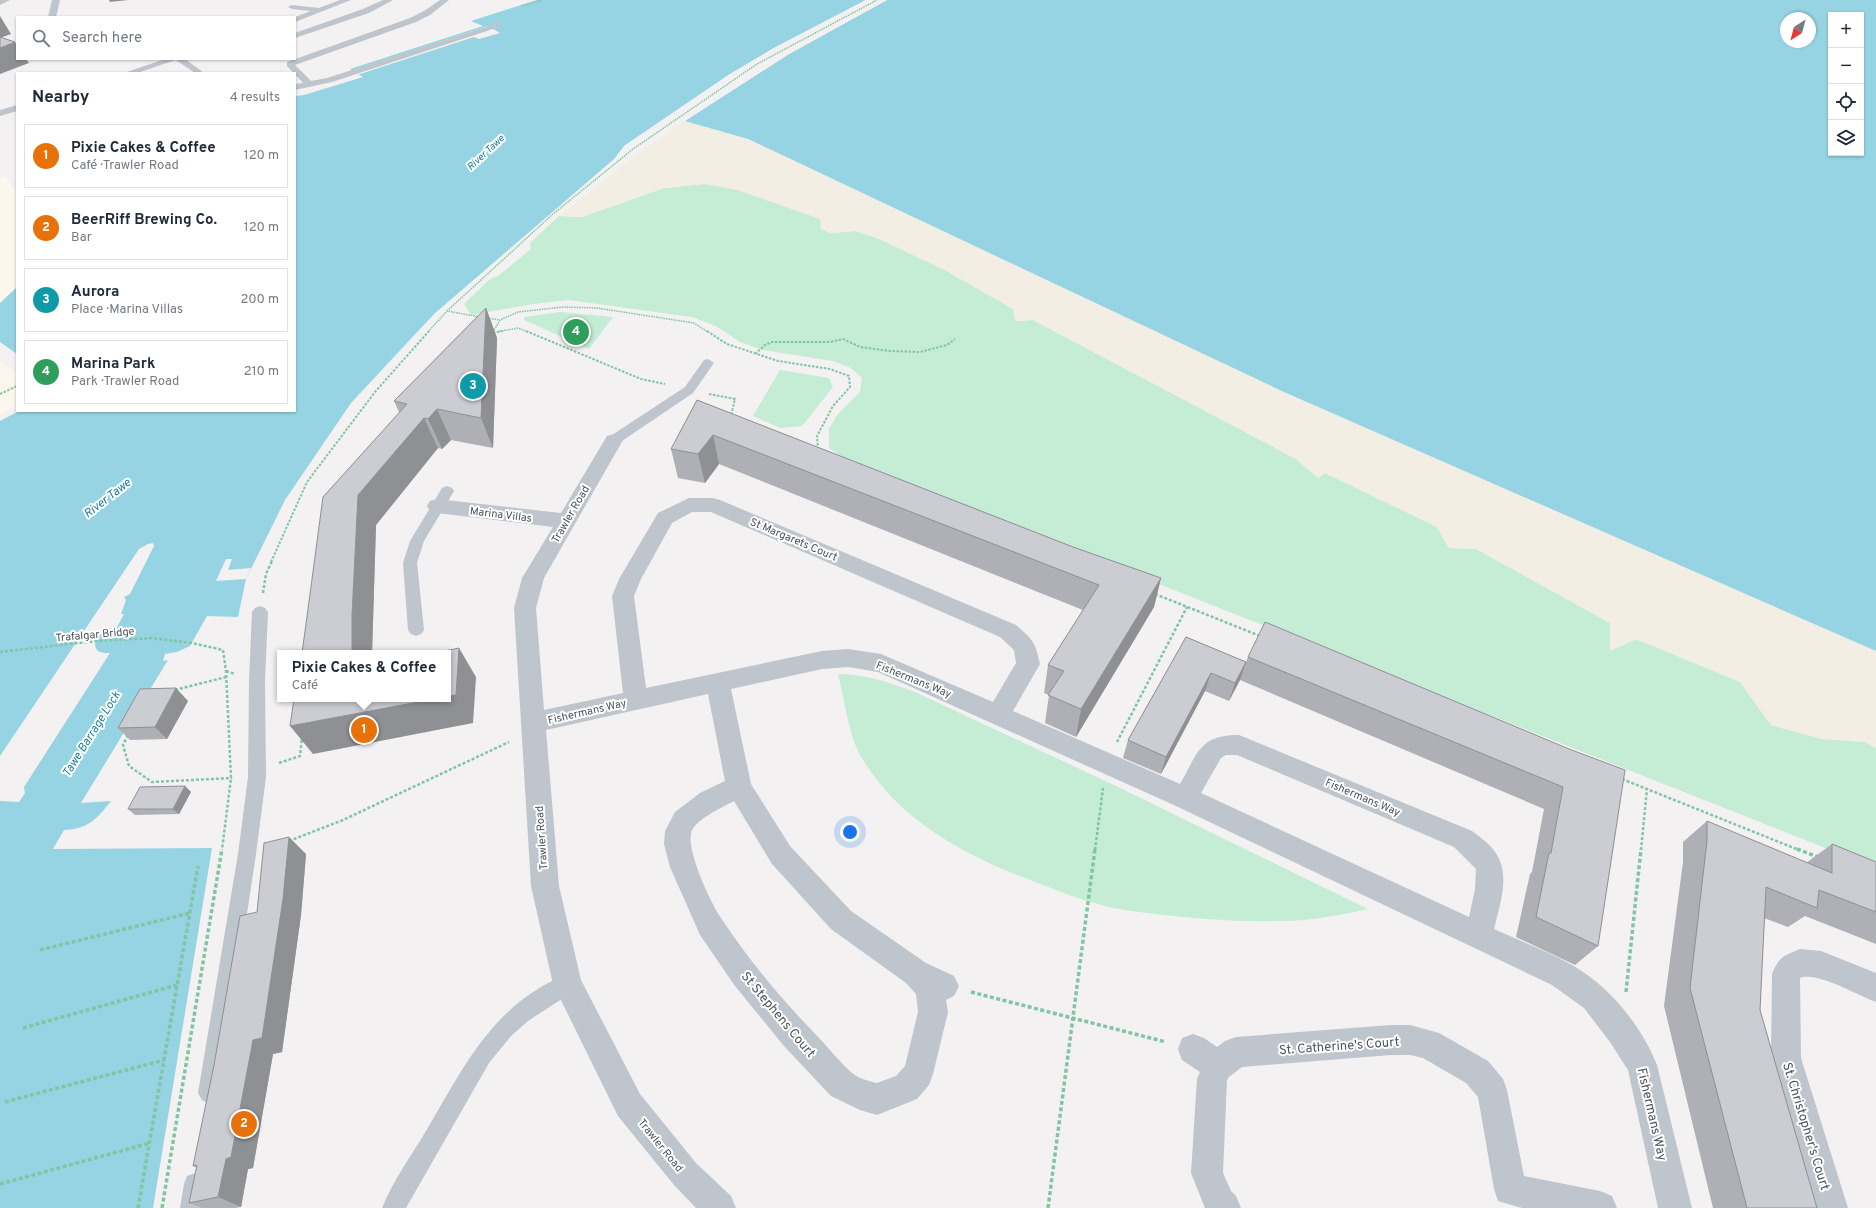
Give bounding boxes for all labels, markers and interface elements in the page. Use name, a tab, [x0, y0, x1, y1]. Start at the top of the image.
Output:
north arrow	[1780, 12, 1816, 48]
map controls	[1828, 12, 1864, 156]
button: +	[1828, 12, 1864, 48]
search box	[16, 16, 296, 60]
icon: search	[30, 27, 52, 49]
text: Search here	[62, 29, 142, 48]
button: −	[1828, 48, 1864, 84]
button: locate	[1828, 84, 1864, 120]
text: Nearby	[32, 87, 89, 109]
text: 4 results	[230, 90, 280, 106]
button: layers	[1828, 120, 1864, 156]
water label: River Tawe	[465, 132, 508, 174]
text: Pixie Cakes & Coffee	[71, 139, 216, 158]
text: 1	[43, 148, 49, 164]
text: 120 m	[244, 148, 279, 164]
text: Café · Trawler Road	[71, 158, 179, 174]
text: BeerRiff Brewing Co.	[71, 211, 217, 230]
text: 2	[42, 220, 50, 236]
text: 120 m	[244, 220, 279, 236]
text: Bar	[71, 230, 92, 246]
text: Aurora	[71, 283, 119, 302]
text: 3	[42, 292, 50, 308]
text: 200 m	[240, 292, 279, 308]
text: Place · Marina Villas	[71, 302, 183, 318]
pin: 4	[563, 317, 589, 347]
text: Marina Park	[71, 355, 155, 374]
text: 4	[42, 364, 50, 380]
text: 210 m	[244, 364, 279, 380]
pin: 3	[460, 371, 486, 401]
text: Park · Trawler Road	[71, 374, 179, 390]
water label: River Tawe	[81, 475, 135, 522]
street label: Trawler Road	[549, 483, 593, 546]
street label: Marina Villas	[469, 504, 533, 526]
street label: St Margarets Court	[748, 515, 839, 565]
street label: Trafalgar Bridge	[55, 625, 135, 645]
popup	[277, 650, 451, 702]
street label: Fishermans Way	[874, 658, 954, 702]
text: Pixie Cakes & Coffee	[292, 659, 436, 678]
text: Café	[292, 678, 318, 694]
water label: Tawe Barrage Lock	[59, 688, 125, 780]
street label: Fishermans Way	[547, 696, 628, 728]
pin: 1	[351, 715, 377, 745]
street label: Fishermans Way	[1323, 776, 1402, 820]
street label: Trawler Road	[533, 805, 551, 870]
your location	[840, 822, 860, 842]
street label: St Stephens Court	[737, 969, 818, 1061]
street label: St. Catherine's Court	[1278, 1035, 1400, 1059]
street label: St. Christopher's Court	[1778, 1061, 1832, 1192]
street label: Fishermans Way	[1633, 1066, 1670, 1163]
pin: 2	[231, 1109, 257, 1139]
street label: Trawler Road	[635, 1116, 686, 1175]

